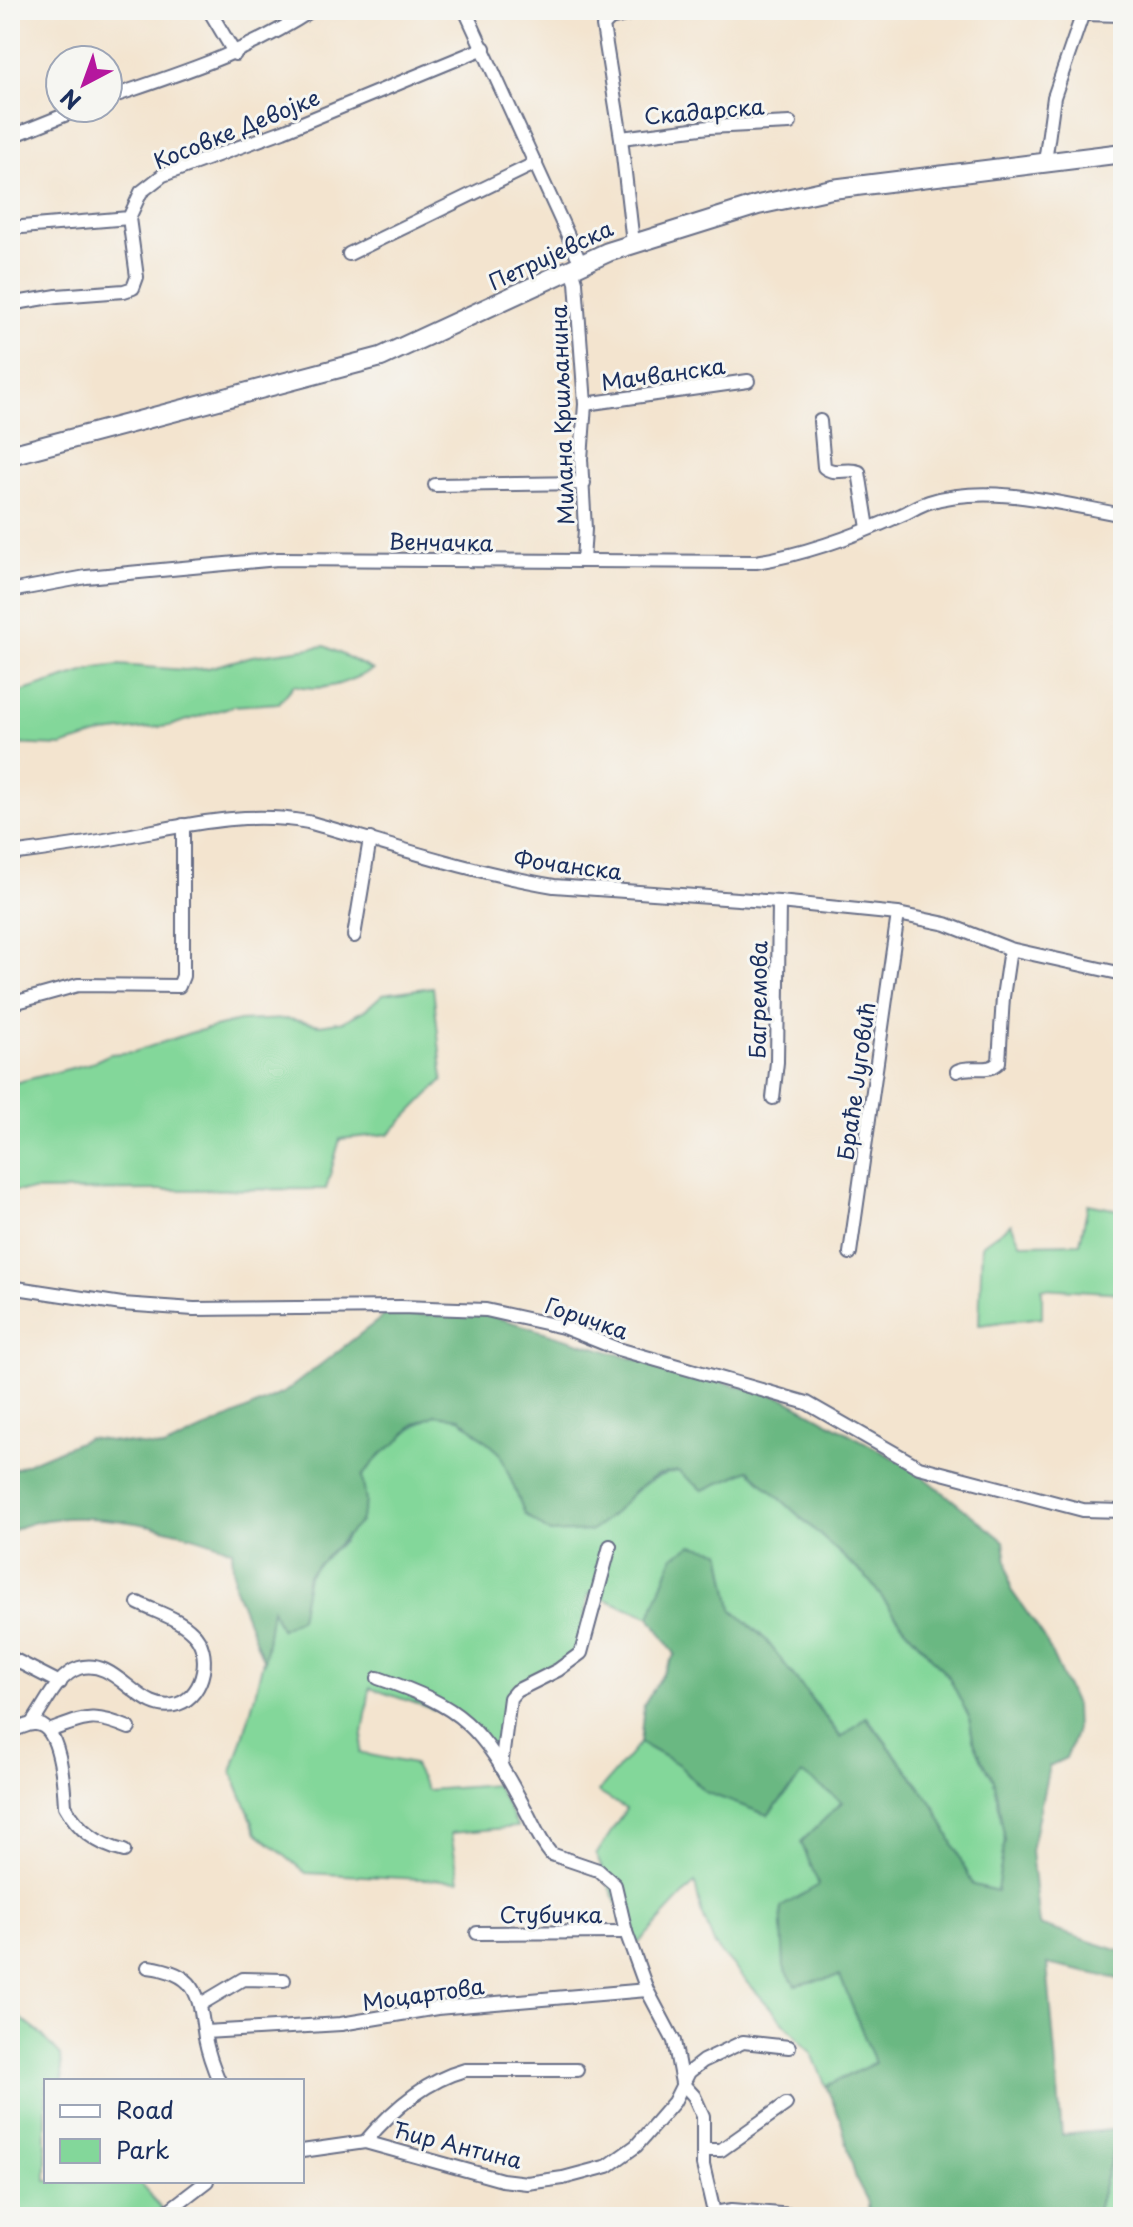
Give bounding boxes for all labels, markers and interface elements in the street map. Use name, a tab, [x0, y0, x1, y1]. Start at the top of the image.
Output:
north arrow	[44, 44, 124, 124]
street label: Косовке Девојке	[148, 80, 324, 176]
text: N	[52, 82, 87, 118]
street label: Скадарска	[643, 88, 766, 132]
street label: Петријевска	[482, 211, 618, 297]
street label: Милана Кршљанина	[541, 304, 581, 526]
street label: Мачванска	[599, 348, 727, 398]
street label: Венчачка	[388, 524, 494, 558]
street label: Фочанска	[512, 841, 624, 887]
street label: Багремова	[739, 940, 775, 1059]
street label: Браће Југовић	[828, 1000, 882, 1162]
street label: Горичка	[541, 1287, 633, 1347]
street label: Стубичка	[500, 1897, 603, 1930]
street label: Моцартова	[360, 1968, 486, 2018]
legend	[44, 2079, 304, 2183]
text: Road	[116, 2091, 174, 2127]
street label: Ћир Антина	[390, 2112, 526, 2176]
text: Park	[116, 2131, 170, 2167]

